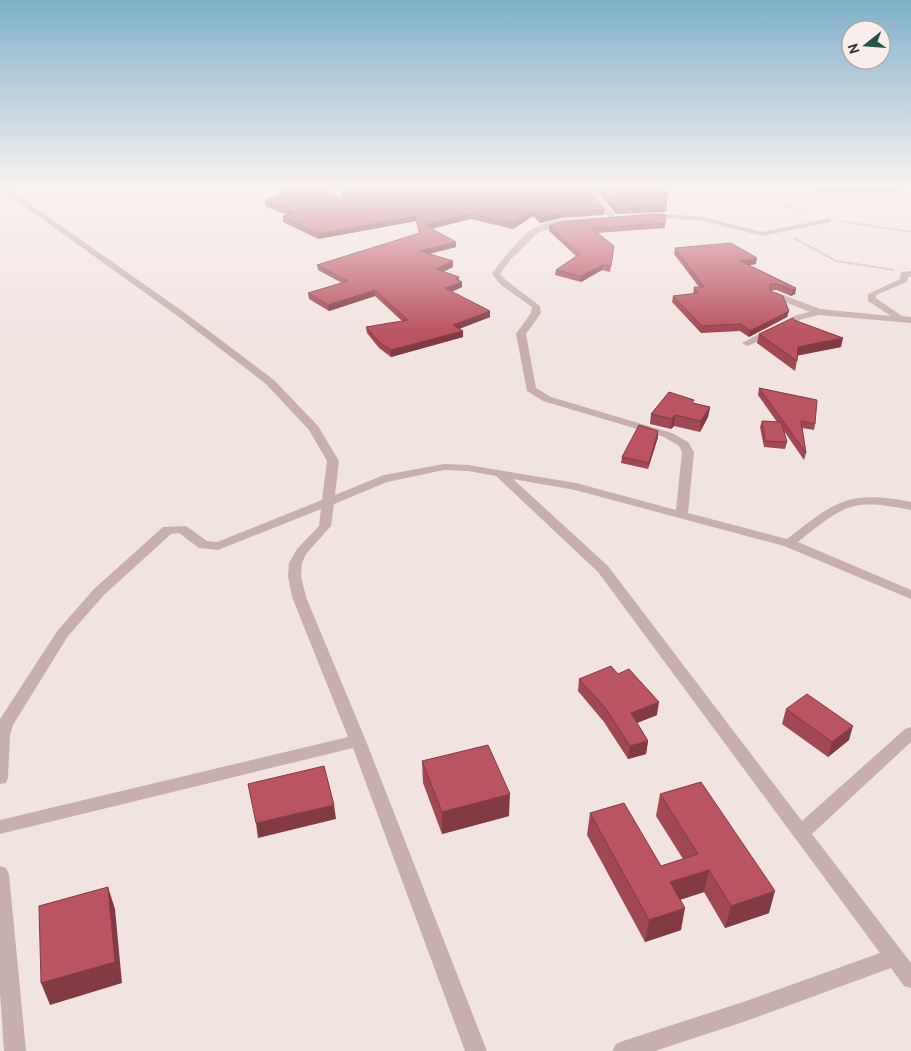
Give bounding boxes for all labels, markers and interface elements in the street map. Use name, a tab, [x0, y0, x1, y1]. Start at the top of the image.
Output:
north arrow	[841, 20, 891, 70]
text: N	[844, 41, 864, 56]

